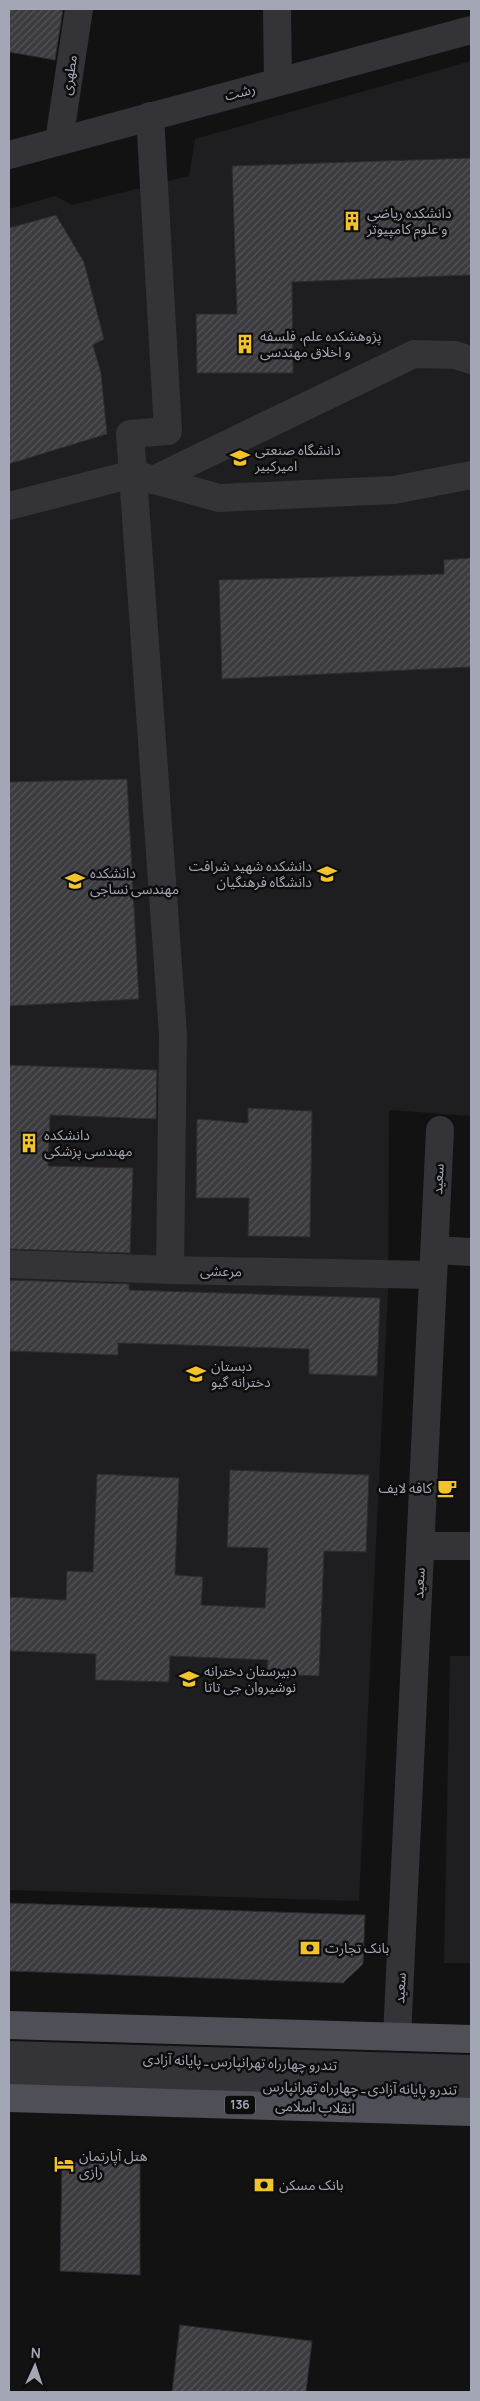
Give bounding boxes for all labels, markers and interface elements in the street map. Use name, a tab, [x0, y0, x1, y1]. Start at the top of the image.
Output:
street label: مطهری	[56, 53, 81, 96]
street label: رشت	[222, 78, 257, 105]
place label: دانشکده ریاضی و علوم کامپیوتر	[366, 203, 452, 240]
building icon: دانشکده ریاضی و علوم کامپیوتر	[341, 210, 363, 232]
place label: پژوهشکده علم، فلسفه و اخلاق مهندسی	[260, 326, 382, 361]
building icon: پژوهشکده علم، فلسفه و اخلاق مهندسی	[234, 333, 256, 355]
place label: دانشگاه صنعتی امیرکبیر	[254, 440, 341, 475]
school or university icon: دانشگاه صنعتی امیرکبیر	[229, 447, 251, 469]
place label: دانشکده شهید شرافت دانشگاه فرهنگیان	[189, 856, 312, 891]
place label: دانشکده مهندسی نساجی	[90, 863, 179, 898]
school or university icon: دانشکده شهید شرافت دانشگاه فرهنگیان	[316, 863, 338, 885]
school or university icon: دانشکده مهندسی نساجی	[64, 870, 86, 892]
place label: دانشکده مهندسی پزشکی	[44, 1125, 132, 1161]
building icon: دانشکده مهندسی پزشکی	[18, 1132, 40, 1154]
street label: سعید	[427, 1163, 448, 1195]
street label: مرعشی	[200, 1261, 242, 1280]
place label: دبستان دخترانه گیو	[211, 1356, 271, 1391]
school or university icon: دبستان دخترانه گیو	[185, 1363, 207, 1385]
cafe icon: کافه لایف	[436, 1477, 458, 1499]
place label: کافه لایف	[379, 1478, 432, 1497]
street label: سعید	[408, 1567, 429, 1599]
place label: دبیرستان دخترانه نوشیروان جی تاتا	[204, 1661, 297, 1696]
school or university icon: دبیرستان دخترانه نوشیروان جی تاتا	[178, 1668, 200, 1690]
bank icon: بانک تجارت	[299, 1937, 321, 1959]
place label: بانک تجارت	[325, 1938, 390, 1957]
street label: سعید	[389, 1972, 410, 2004]
street label: تندرو چهارراه تهرانپارس ـ پایانه آزادی	[143, 2049, 337, 2075]
street label: تندرو پایانه آزادی ـ چهارراه تهرانپارس	[263, 2076, 457, 2100]
road number: 136	[225, 2096, 255, 2114]
street label: انقلاب اسلامی	[275, 2096, 355, 2117]
place label: هتل آپارتمان رازی	[79, 2146, 148, 2181]
hotel icon: هتل آپارتمان رازی	[53, 2153, 75, 2175]
bank icon: بانک مسکن	[253, 2174, 275, 2196]
place label: بانک مسکن	[279, 2175, 344, 2194]
north arrow	[10, 2341, 60, 2391]
text: N	[30, 2343, 41, 2362]

